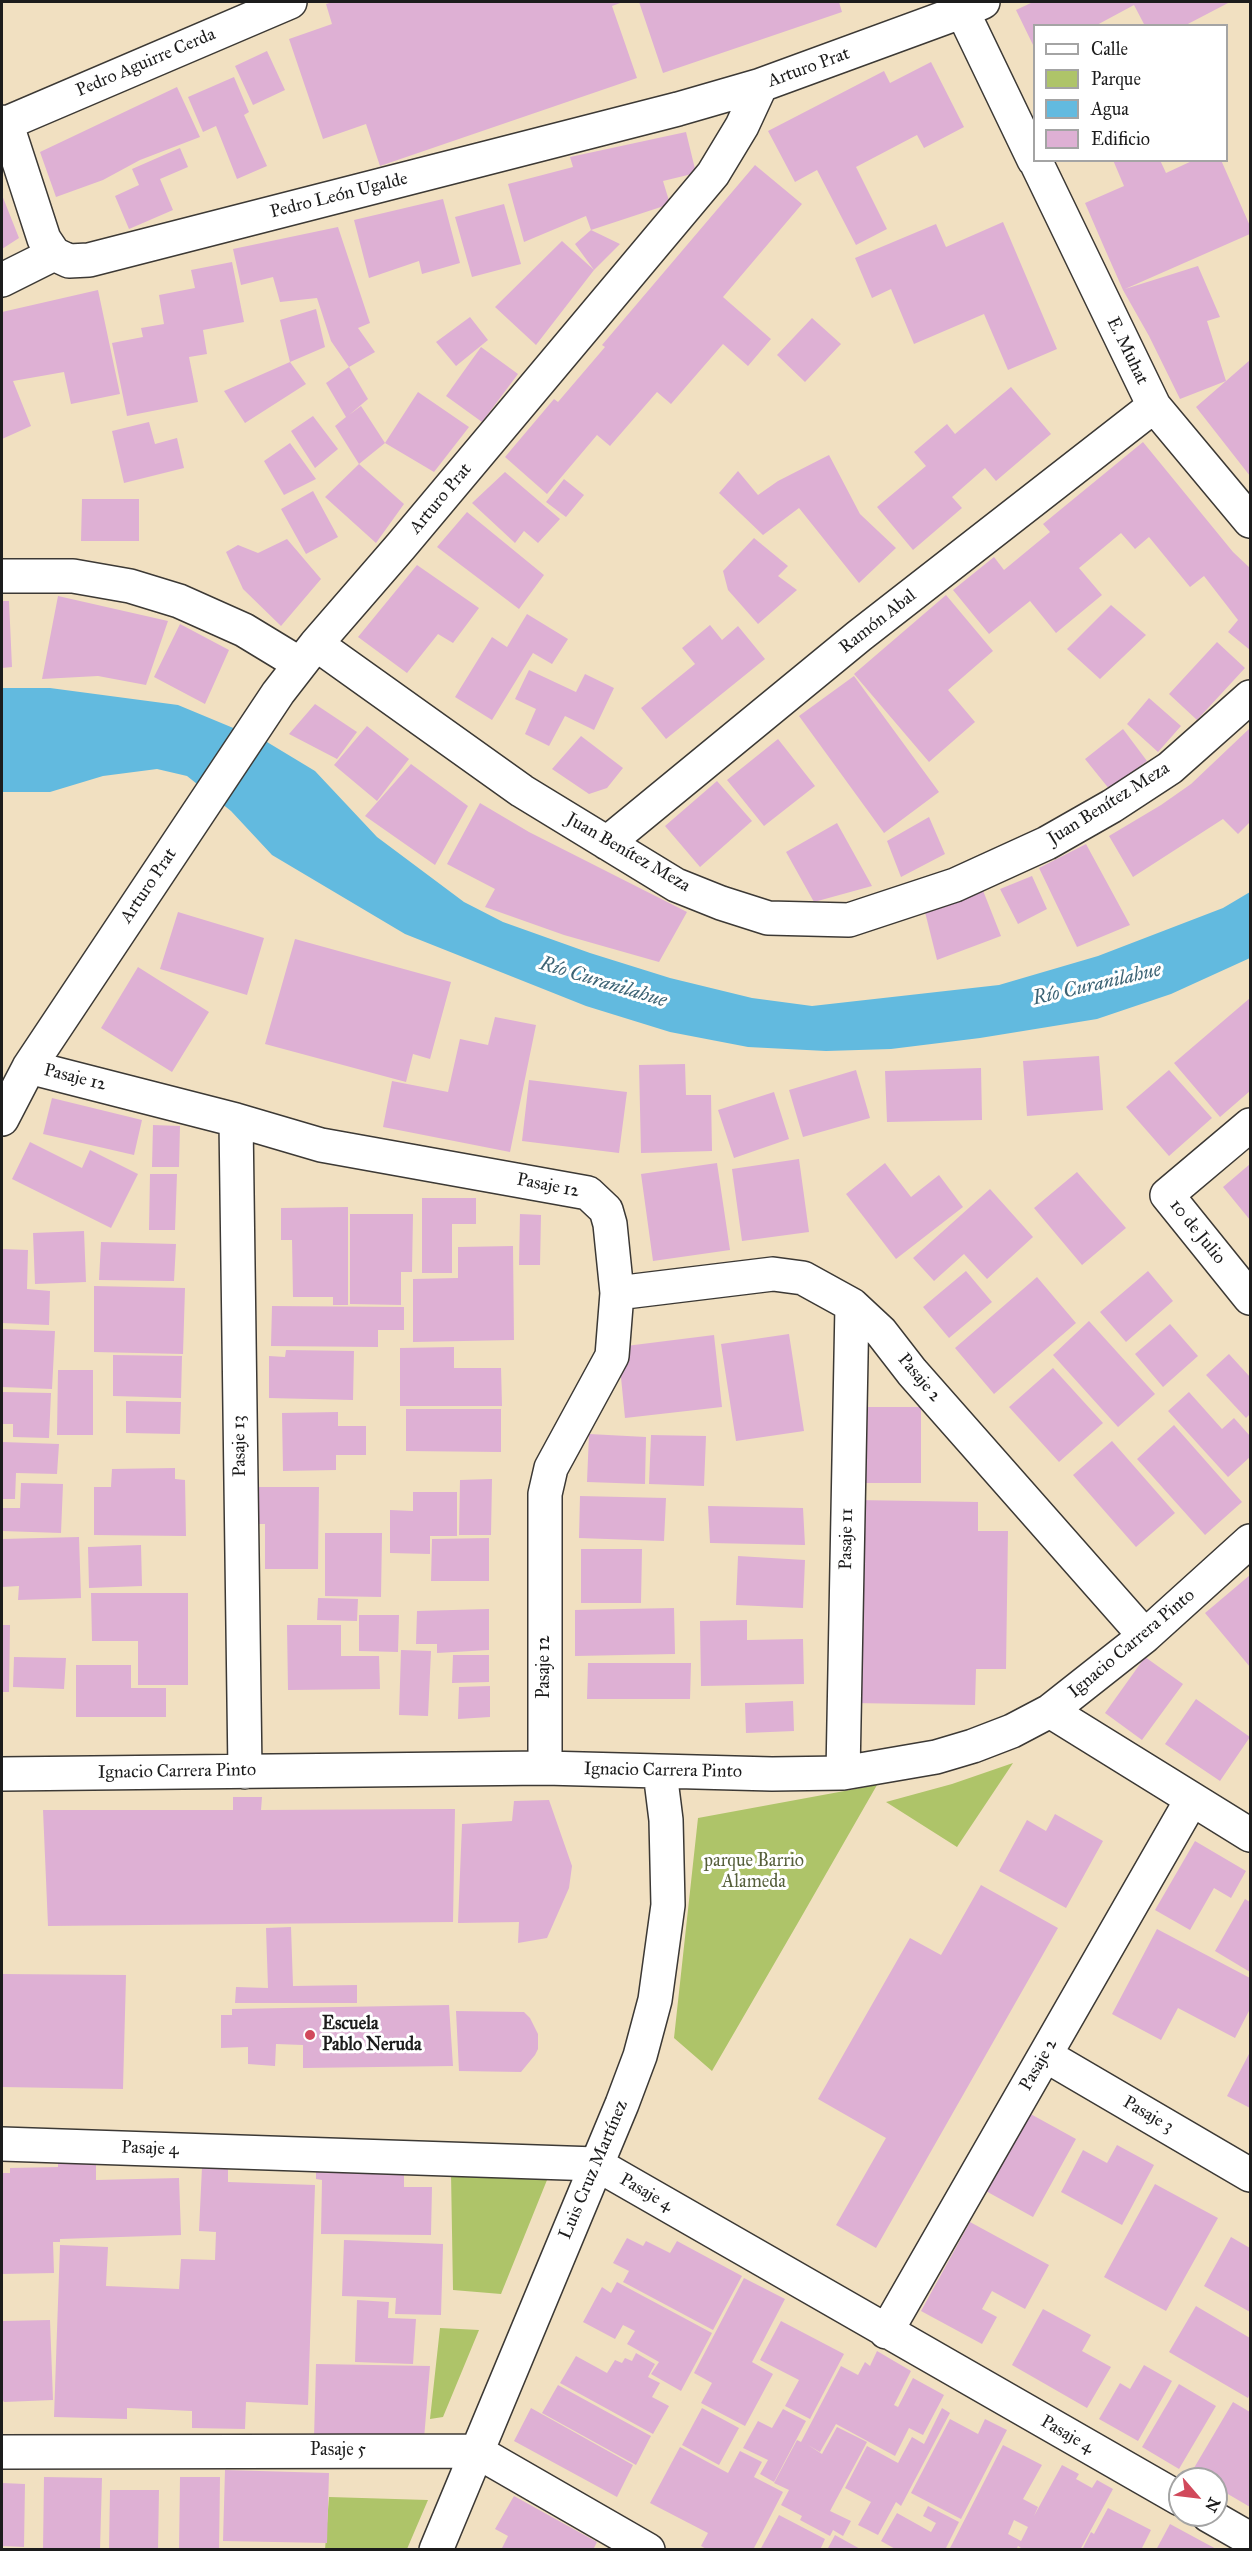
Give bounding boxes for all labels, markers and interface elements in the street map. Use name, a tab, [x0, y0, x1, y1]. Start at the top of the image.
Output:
street label: Pedro Aguirre Cerda	[73, 24, 219, 102]
legend	[1033, 24, 1228, 162]
text: Calle	[1091, 38, 1128, 60]
street label: Arturo Prat	[765, 43, 853, 93]
text: Parque	[1091, 68, 1141, 90]
text: Agua	[1091, 98, 1129, 120]
text: Edificio	[1091, 128, 1150, 150]
street label: Pedro León Ugalde	[268, 168, 410, 224]
street label: E. Muhat	[1101, 314, 1153, 388]
street label: Arturo Prat	[405, 459, 477, 539]
street label: Ramón Abal	[835, 585, 921, 659]
street label: Juan Benítez Meza	[1044, 758, 1174, 850]
street label: Juan Benítez Meza	[562, 809, 694, 897]
street label: Arturo Prat	[116, 845, 182, 927]
water label: Río Curanilahue	[537, 952, 669, 1014]
water label: Río Curanilahue	[1030, 959, 1164, 1011]
street label: Pasaje 12	[42, 1060, 108, 1096]
street label: Pasaje 12	[515, 1169, 581, 1203]
street label: 10 de Julio	[1164, 1195, 1230, 1269]
street label: Pasaje 2	[893, 1349, 945, 1407]
street label: Pasaje 13	[229, 1415, 251, 1477]
street label: Pasaje 11	[836, 1508, 858, 1570]
street label: Ignacio Carrera Pinto	[1064, 1585, 1200, 1703]
street label: Pasaje 12	[534, 1635, 556, 1699]
street label: Ignacio Carrera Pinto	[584, 1759, 742, 1783]
street label: Ignacio Carrera Pinto	[98, 1760, 256, 1784]
park label: parque Barrio Alameda	[704, 1851, 804, 1894]
place label: Escuela Pablo Neruda	[322, 2014, 422, 2056]
marker: Escuela Pablo Neruda	[303, 2028, 317, 2042]
street label: Pasaje 2	[1016, 2035, 1062, 2095]
street label: Pasaje 3	[1119, 2092, 1177, 2138]
street label: Luis Cruz Martínez	[555, 2097, 633, 2243]
street label: Pasaje 4	[121, 2137, 179, 2161]
street label: Pasaje 4	[616, 2169, 676, 2217]
street label: Pasaje 4	[1037, 2411, 1097, 2459]
street label: Pasaje 5	[310, 2440, 366, 2462]
north arrow	[1168, 2467, 1228, 2527]
text: N	[1201, 2494, 1224, 2515]

